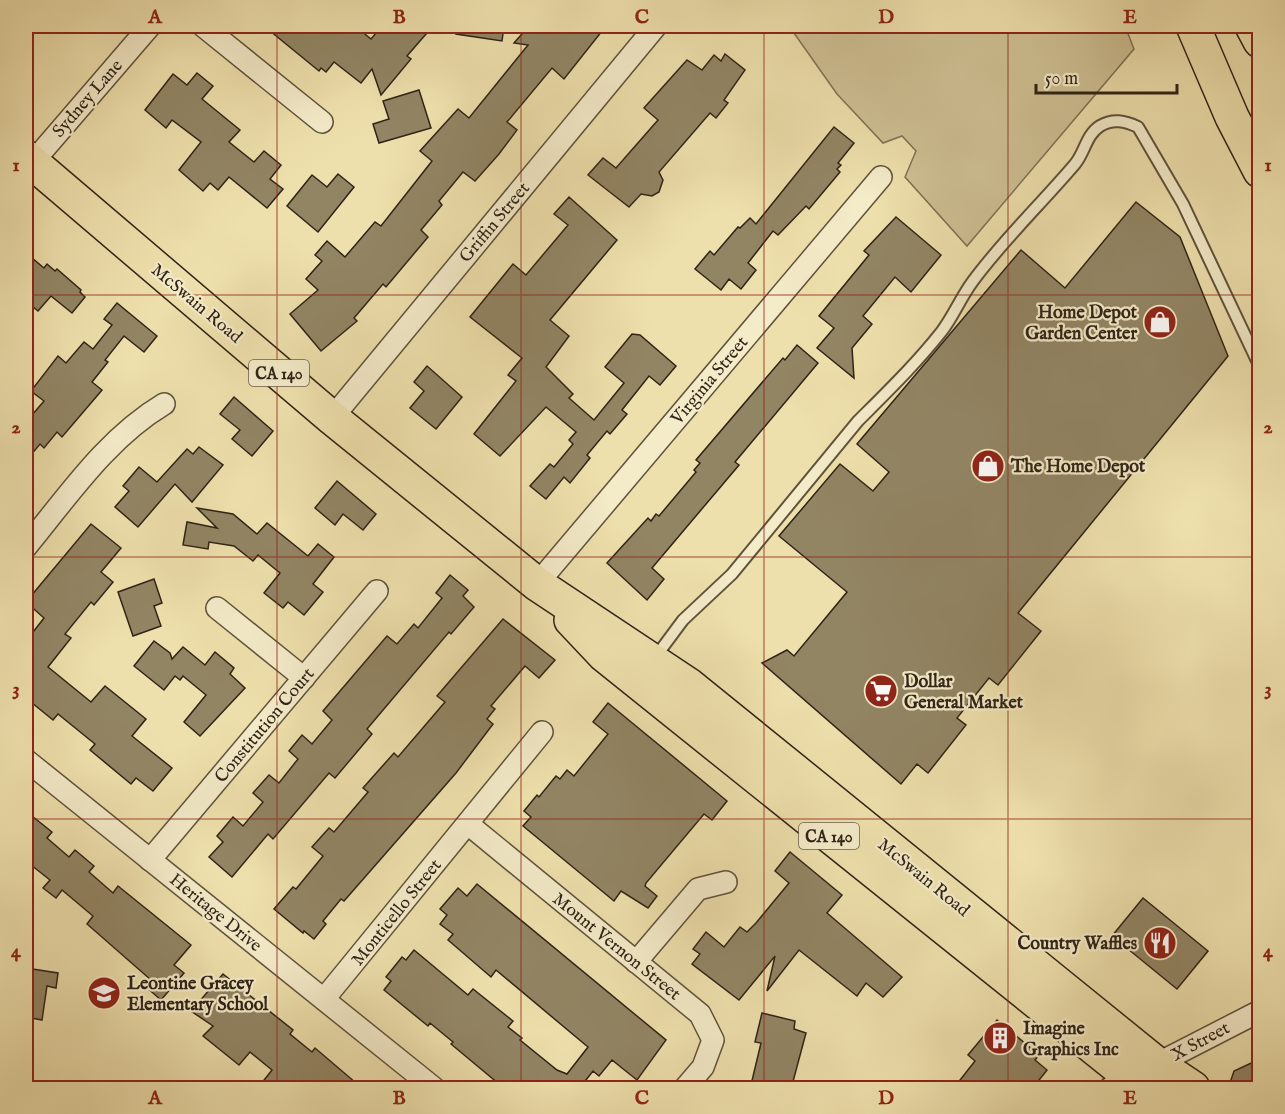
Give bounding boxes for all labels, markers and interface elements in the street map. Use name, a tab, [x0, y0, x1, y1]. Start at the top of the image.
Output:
text: A	[147, 5, 163, 30]
text: B	[392, 5, 406, 30]
text: C	[635, 5, 649, 30]
text: D	[878, 5, 894, 30]
text: E	[1123, 5, 1137, 30]
street label: Sydney Lane	[48, 55, 128, 143]
scale bar	[1036, 57, 1177, 95]
text: 50 m	[1045, 68, 1078, 91]
text: 1	[12, 153, 20, 178]
text: 1	[1264, 153, 1272, 178]
street label: Griffin Street	[455, 178, 535, 268]
street label: McSwain Road	[146, 259, 247, 349]
place label: Home Depot Garden Center	[1025, 302, 1138, 346]
shop icon: Home Depot Garden Center	[1142, 304, 1178, 340]
street label: Virginia Street	[666, 332, 754, 431]
road number: CA 140	[249, 360, 309, 386]
text: 2	[11, 415, 21, 440]
text: 2	[1263, 415, 1273, 440]
shop icon: The Home Depot	[970, 448, 1006, 484]
place label: The Home Depot	[1010, 456, 1146, 479]
street label: Constitution Court	[210, 664, 320, 788]
place label: Dollar General Market	[904, 671, 1024, 715]
supermarket icon: Dollar General Market	[863, 673, 899, 709]
text: 3	[12, 677, 20, 702]
text: 3	[1264, 677, 1272, 702]
road number: CA 140	[799, 823, 859, 849]
street label: McSwain Road	[872, 834, 974, 923]
street label: Monticello Street	[347, 855, 447, 971]
street label: Heritage Drive	[164, 869, 266, 958]
street label: Mount Vernon Street	[547, 888, 685, 1006]
restaurant icon: Country Waffles	[1142, 925, 1178, 961]
place label: Country Waffles	[1017, 933, 1138, 956]
text: 4	[11, 939, 22, 964]
text: 4	[1263, 939, 1274, 964]
place label: Leontine Gracey Elementary School	[127, 973, 269, 1017]
school or university icon: Leontine Gracey Elementary School	[86, 975, 122, 1011]
street label: X Street	[1167, 1017, 1234, 1067]
place label: Imagine Graphics Inc	[1023, 1018, 1119, 1062]
building icon: Imagine Graphics Inc	[982, 1020, 1018, 1056]
text: A	[147, 1086, 163, 1111]
text: B	[392, 1086, 406, 1111]
text: C	[635, 1086, 649, 1111]
text: D	[878, 1086, 894, 1111]
text: E	[1123, 1086, 1137, 1111]

